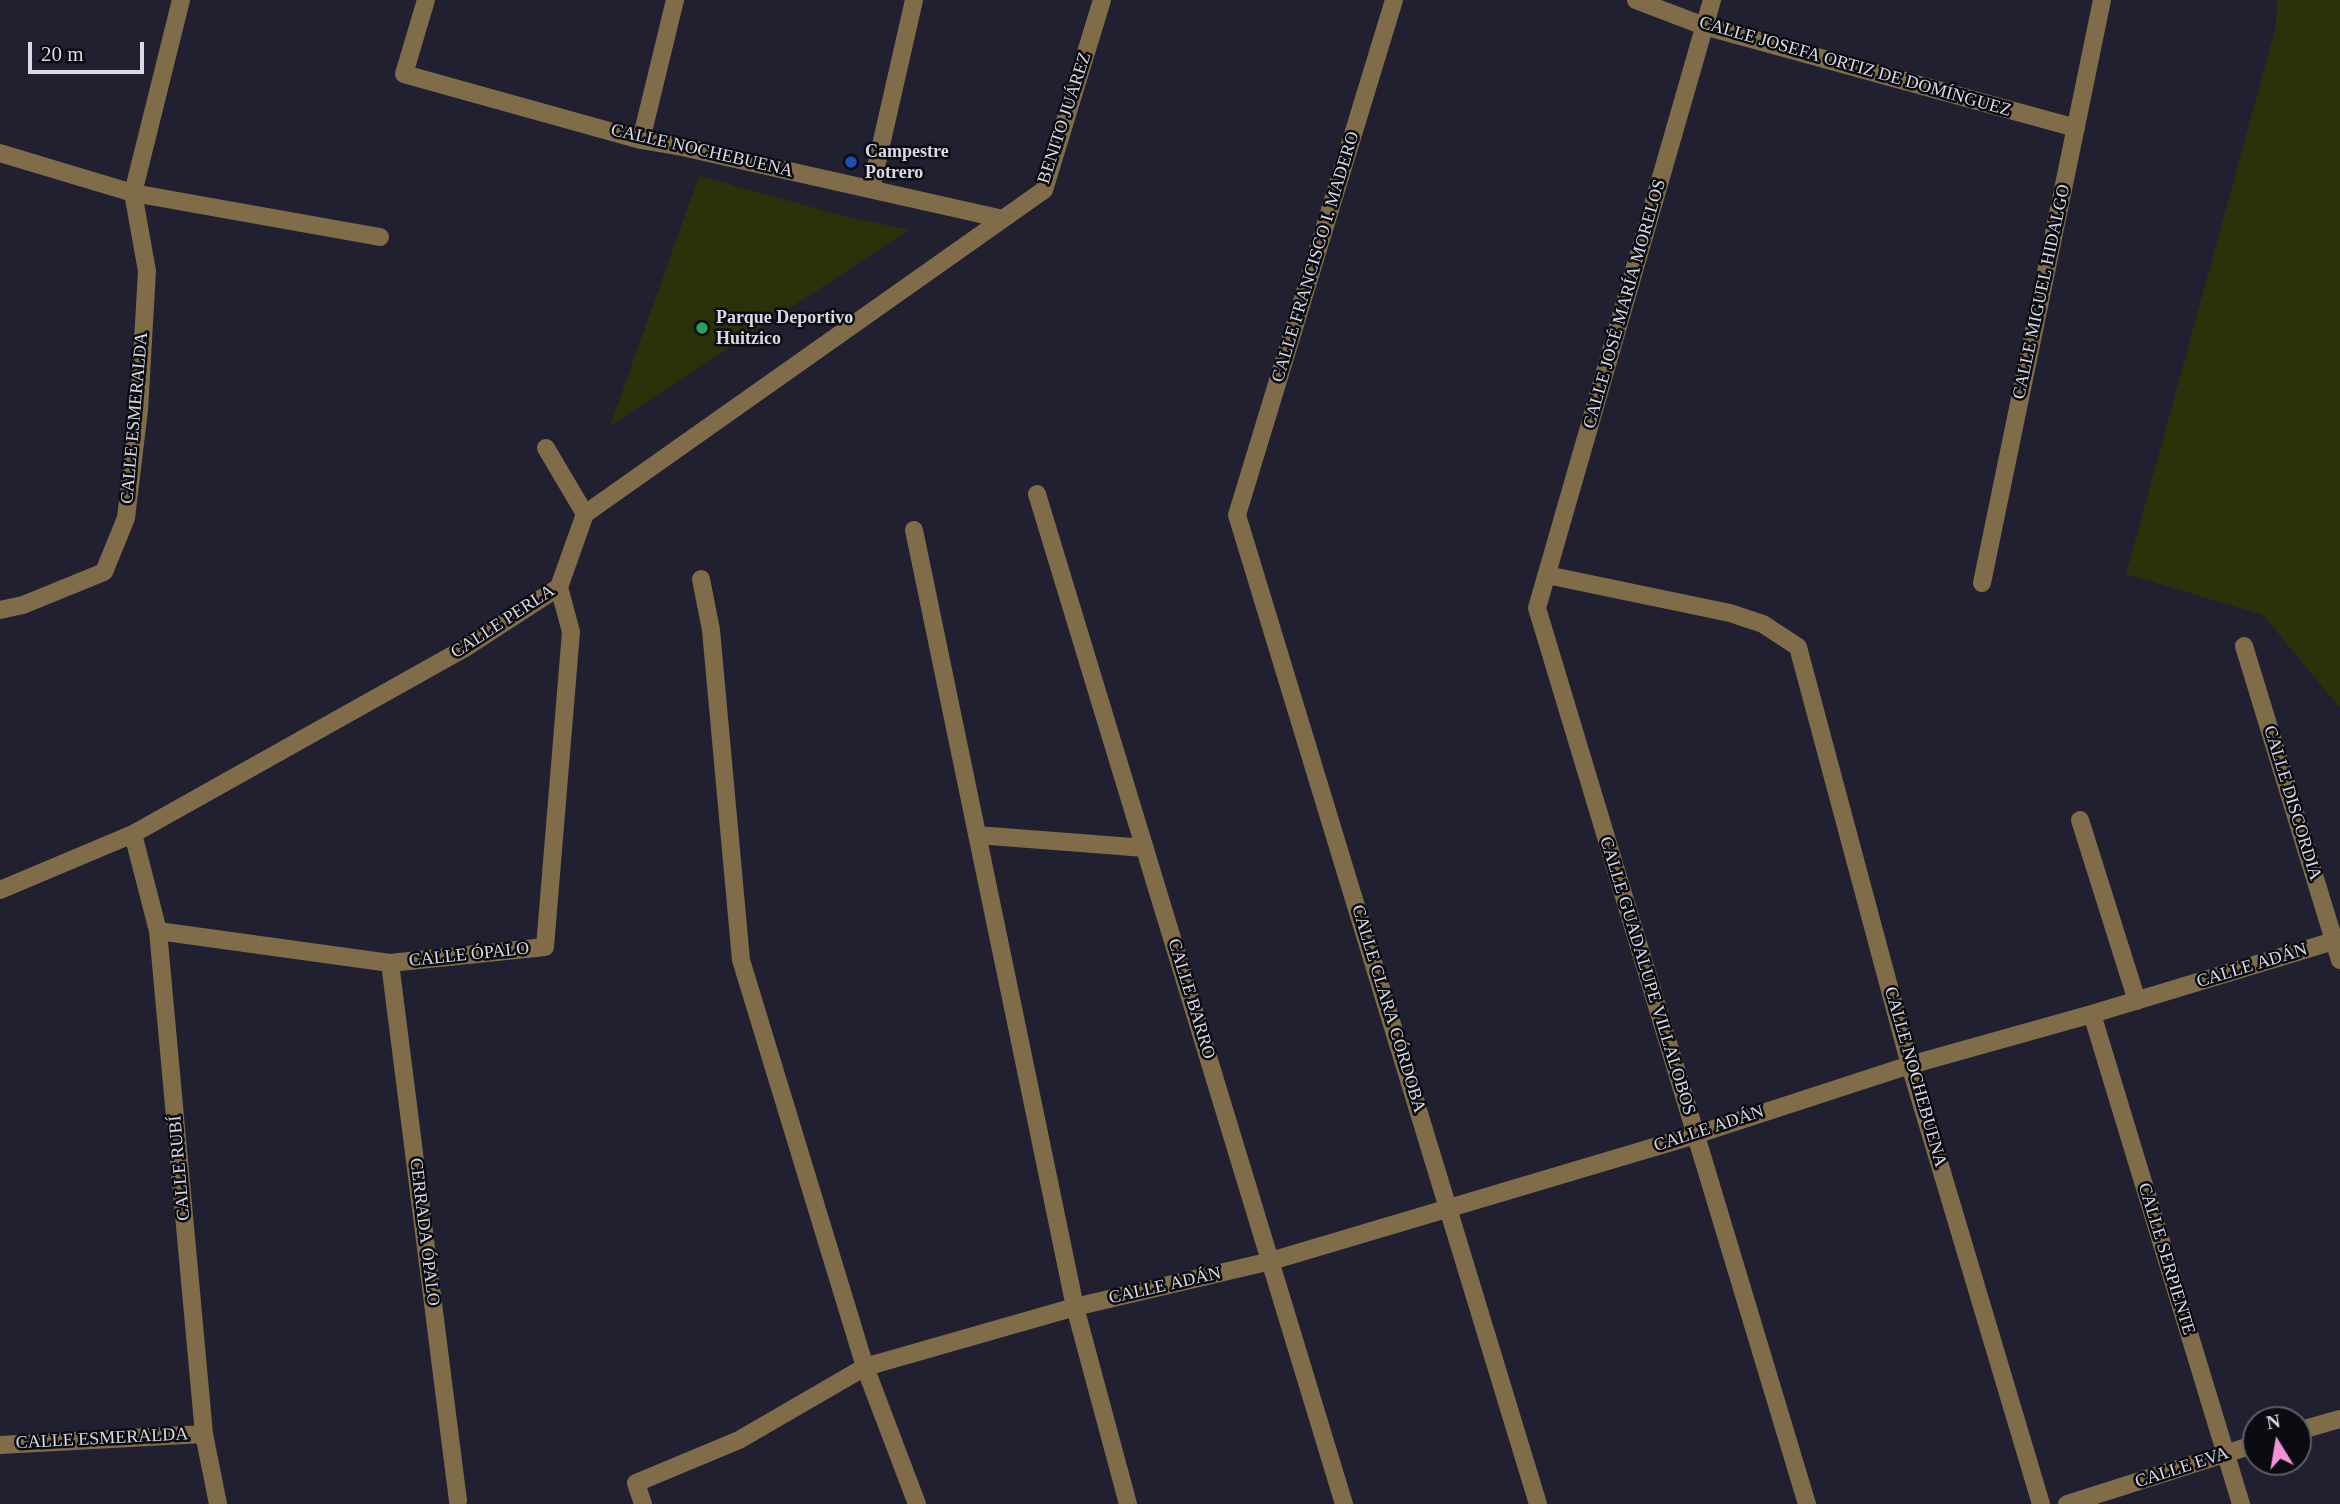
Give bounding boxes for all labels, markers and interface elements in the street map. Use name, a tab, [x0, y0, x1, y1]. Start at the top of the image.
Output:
street label: CALLE JOSEFA ORTIZ DE DOMÍNGUEZ	[1697, 12, 2013, 122]
scale bar	[32, 28, 147, 72]
text: 20 m	[41, 42, 84, 66]
street label: BENITO JUÁREZ	[1034, 49, 1096, 187]
street label: CALLE NOCHEBUENA	[609, 120, 795, 182]
street label: CALLE FRANCISCO I. MADERO	[1268, 129, 1364, 385]
place label: Campestre Potrero	[865, 141, 949, 184]
marker: Campestre Potrero	[843, 154, 859, 170]
street label: CALLE JOSÉ MARÍA MORELOS	[1579, 177, 1671, 431]
street label: CALLE MIGUEL HIDALGO	[2009, 183, 2075, 401]
place label: Parque Deportivo Huitzico	[716, 307, 853, 350]
marker: Parque Deportivo Huitzico	[694, 320, 710, 336]
street label: CALLE ESMERALDA	[117, 331, 153, 505]
street label: CALLE PERLA	[447, 580, 559, 664]
street label: CALLE DISCORDIA	[2258, 723, 2326, 883]
street label: CALLE GUADALUPE VILLALOBOS	[1594, 834, 1700, 1118]
street label: CALLE CLARA CÓRDOBA	[1346, 903, 1430, 1115]
street label: CALLE BARRO	[1162, 936, 1220, 1062]
street label: CALLE ÓPALO	[408, 938, 530, 972]
street label: CALLE ADÁN	[2194, 939, 2310, 993]
street label: CALLE NOCHEBUENA	[1879, 984, 1951, 1170]
street label: CALLE ADÁN	[1651, 1101, 1767, 1157]
street label: CALLE RUBÍ	[165, 1115, 195, 1221]
street label: CERRADA ÓPALO	[404, 1157, 444, 1307]
street label: CALLE SERPIENTE	[2133, 1181, 2199, 1337]
street label: CALLE ADÁN	[1107, 1263, 1223, 1309]
north arrow	[2242, 1406, 2312, 1476]
text: N	[2265, 1410, 2282, 1433]
street label: CALLE ESMERALDA	[15, 1424, 189, 1454]
street label: CALLE EVA	[2132, 1443, 2232, 1493]

